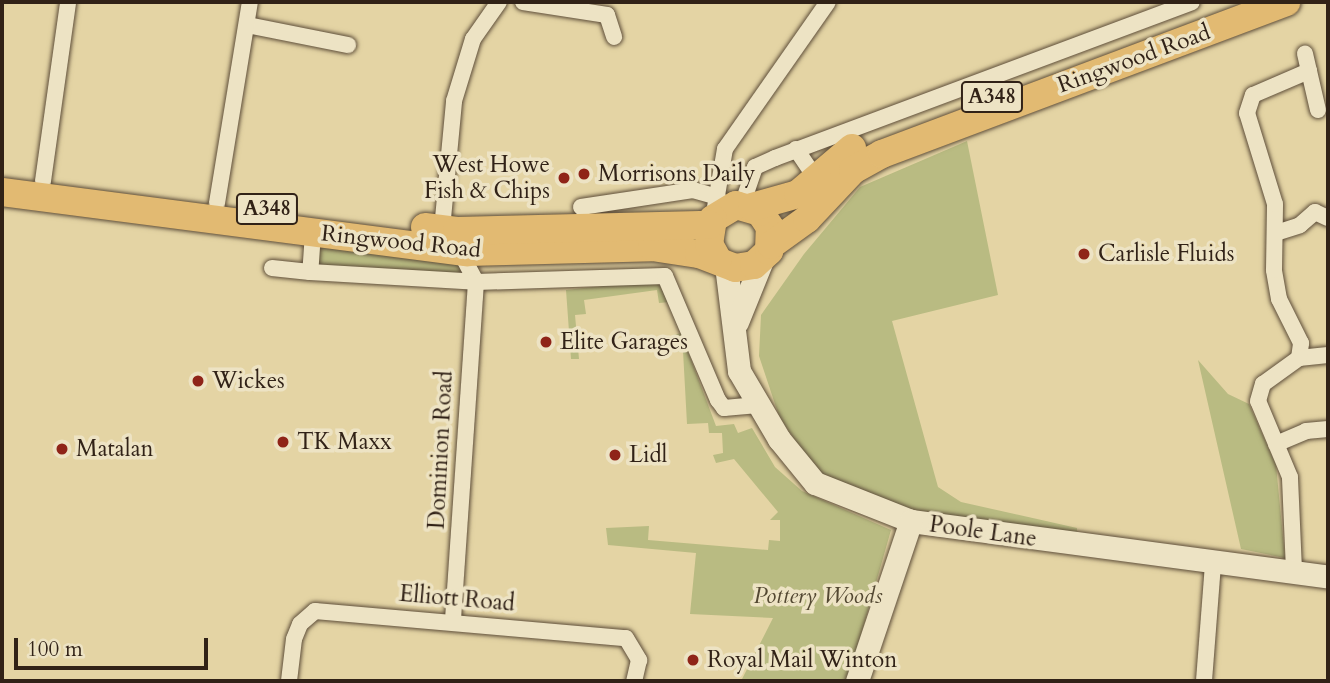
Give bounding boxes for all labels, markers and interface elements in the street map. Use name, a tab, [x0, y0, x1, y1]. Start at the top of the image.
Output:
street label: Ringwood Road	[1054, 19, 1214, 99]
road number: A348	[960, 80, 1024, 114]
place label: West Howe Fish & Chips	[424, 151, 550, 205]
place label: Morrisons Daily	[598, 160, 756, 188]
marker: Morrisons Daily	[576, 166, 592, 182]
marker: West Howe Fish & Chips	[556, 170, 572, 186]
road number: A348	[236, 192, 298, 227]
street label: Ringwood Road	[320, 220, 482, 264]
place label: Carlisle Fluids	[1098, 240, 1234, 268]
marker: Carlisle Fluids	[1076, 246, 1092, 262]
place label: Elite Garages	[560, 328, 688, 356]
marker: Elite Garages	[538, 334, 554, 350]
place label: Wickes	[212, 367, 285, 395]
street label: Dominion Road	[423, 370, 459, 530]
marker: Wickes	[190, 373, 206, 389]
place label: TK Maxx	[297, 428, 392, 456]
marker: TK Maxx	[275, 434, 291, 450]
place label: Matalan	[76, 435, 154, 463]
marker: Matalan	[54, 441, 70, 457]
place label: Lidl	[629, 441, 667, 469]
marker: Lidl	[607, 447, 623, 463]
street label: Poole Lane	[927, 511, 1039, 553]
street label: Elliott Road	[398, 580, 516, 618]
park label: Pottery Woods	[753, 582, 883, 610]
scale bar	[18, 624, 212, 668]
text: 100 m	[27, 635, 83, 664]
place label: Royal Mail Winton	[707, 646, 897, 674]
marker: Royal Mail Winton	[685, 652, 701, 668]

